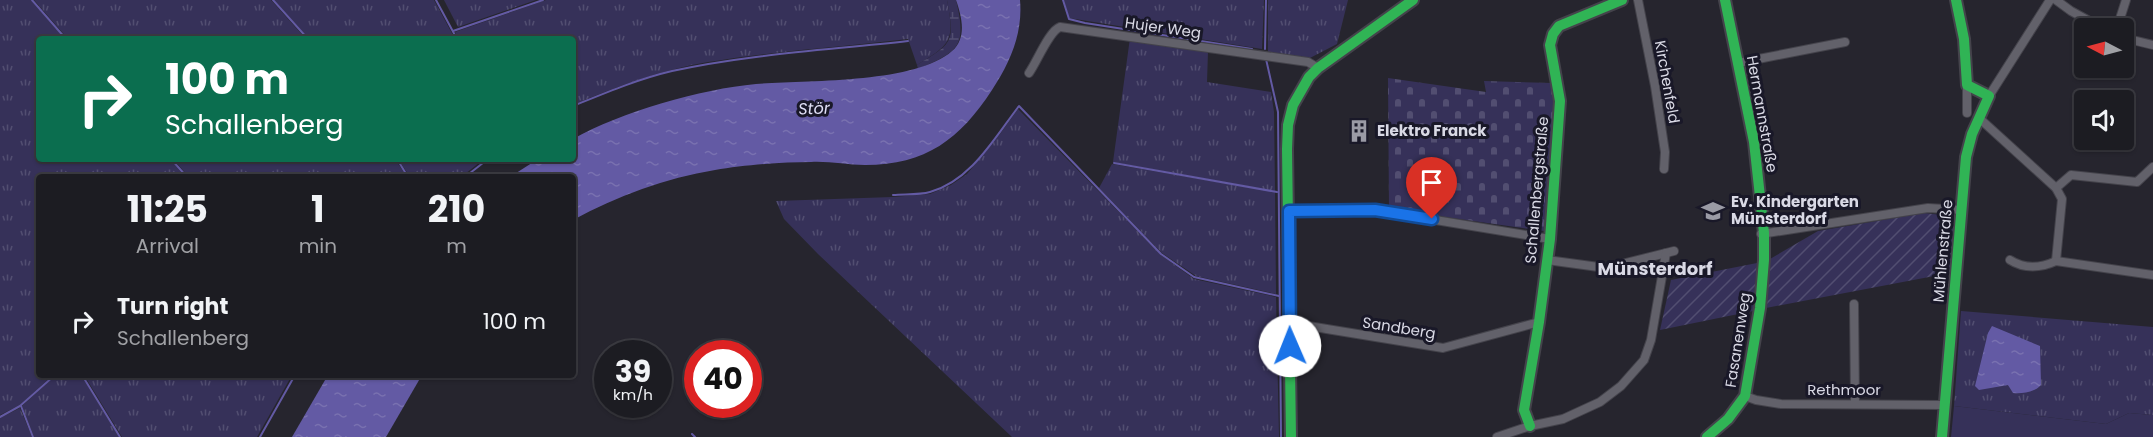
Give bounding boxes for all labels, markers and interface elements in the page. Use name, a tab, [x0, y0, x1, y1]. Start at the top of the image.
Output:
street label: Hujer Weg	[1124, 12, 1203, 43]
north arrow	[2074, 18, 2134, 78]
map controls	[2074, 18, 2134, 150]
street label: Kirchenfeld	[1650, 39, 1685, 125]
text: 100 m	[165, 50, 289, 109]
street label: Hermannstraße	[1742, 54, 1783, 174]
icon: right	[66, 60, 144, 138]
button: sound	[2074, 90, 2134, 150]
water label: Stör	[798, 96, 831, 121]
text: Schallenberg	[165, 106, 343, 143]
street label: Schallenbergstraße	[1520, 115, 1553, 264]
building icon: Elektro Franck	[1346, 118, 1372, 144]
place label: Elektro Franck	[1377, 120, 1487, 141]
pin	[1406, 157, 1457, 219]
icon: arrive	[1415, 166, 1448, 199]
text: 11:25	[127, 184, 208, 235]
text: 1	[311, 184, 325, 235]
text: 210	[428, 184, 485, 235]
place label: Ev. Kindergarten Münsterdorf	[1731, 191, 1859, 229]
school or university icon: Ev. Kindergarten Münsterdorf	[1700, 198, 1726, 224]
street label: Mühlenstraße	[1928, 199, 1957, 303]
text: Arrival	[136, 232, 199, 260]
text: min	[299, 232, 337, 260]
text: m	[446, 232, 467, 260]
district label: Münsterdorf	[1598, 256, 1713, 281]
text: Turn right	[117, 291, 228, 322]
street label: Fasanenweg	[1720, 291, 1755, 389]
icon: right	[66, 305, 99, 338]
text: 100 m	[483, 306, 546, 337]
street label: Sandberg	[1361, 311, 1437, 344]
position arrow	[1258, 314, 1322, 378]
text: Schallenberg	[117, 324, 249, 352]
speed limit sign: 40	[684, 340, 762, 418]
text: 39	[615, 350, 651, 393]
street label: Rethmoor	[1807, 379, 1881, 400]
text: km/h	[613, 384, 653, 405]

